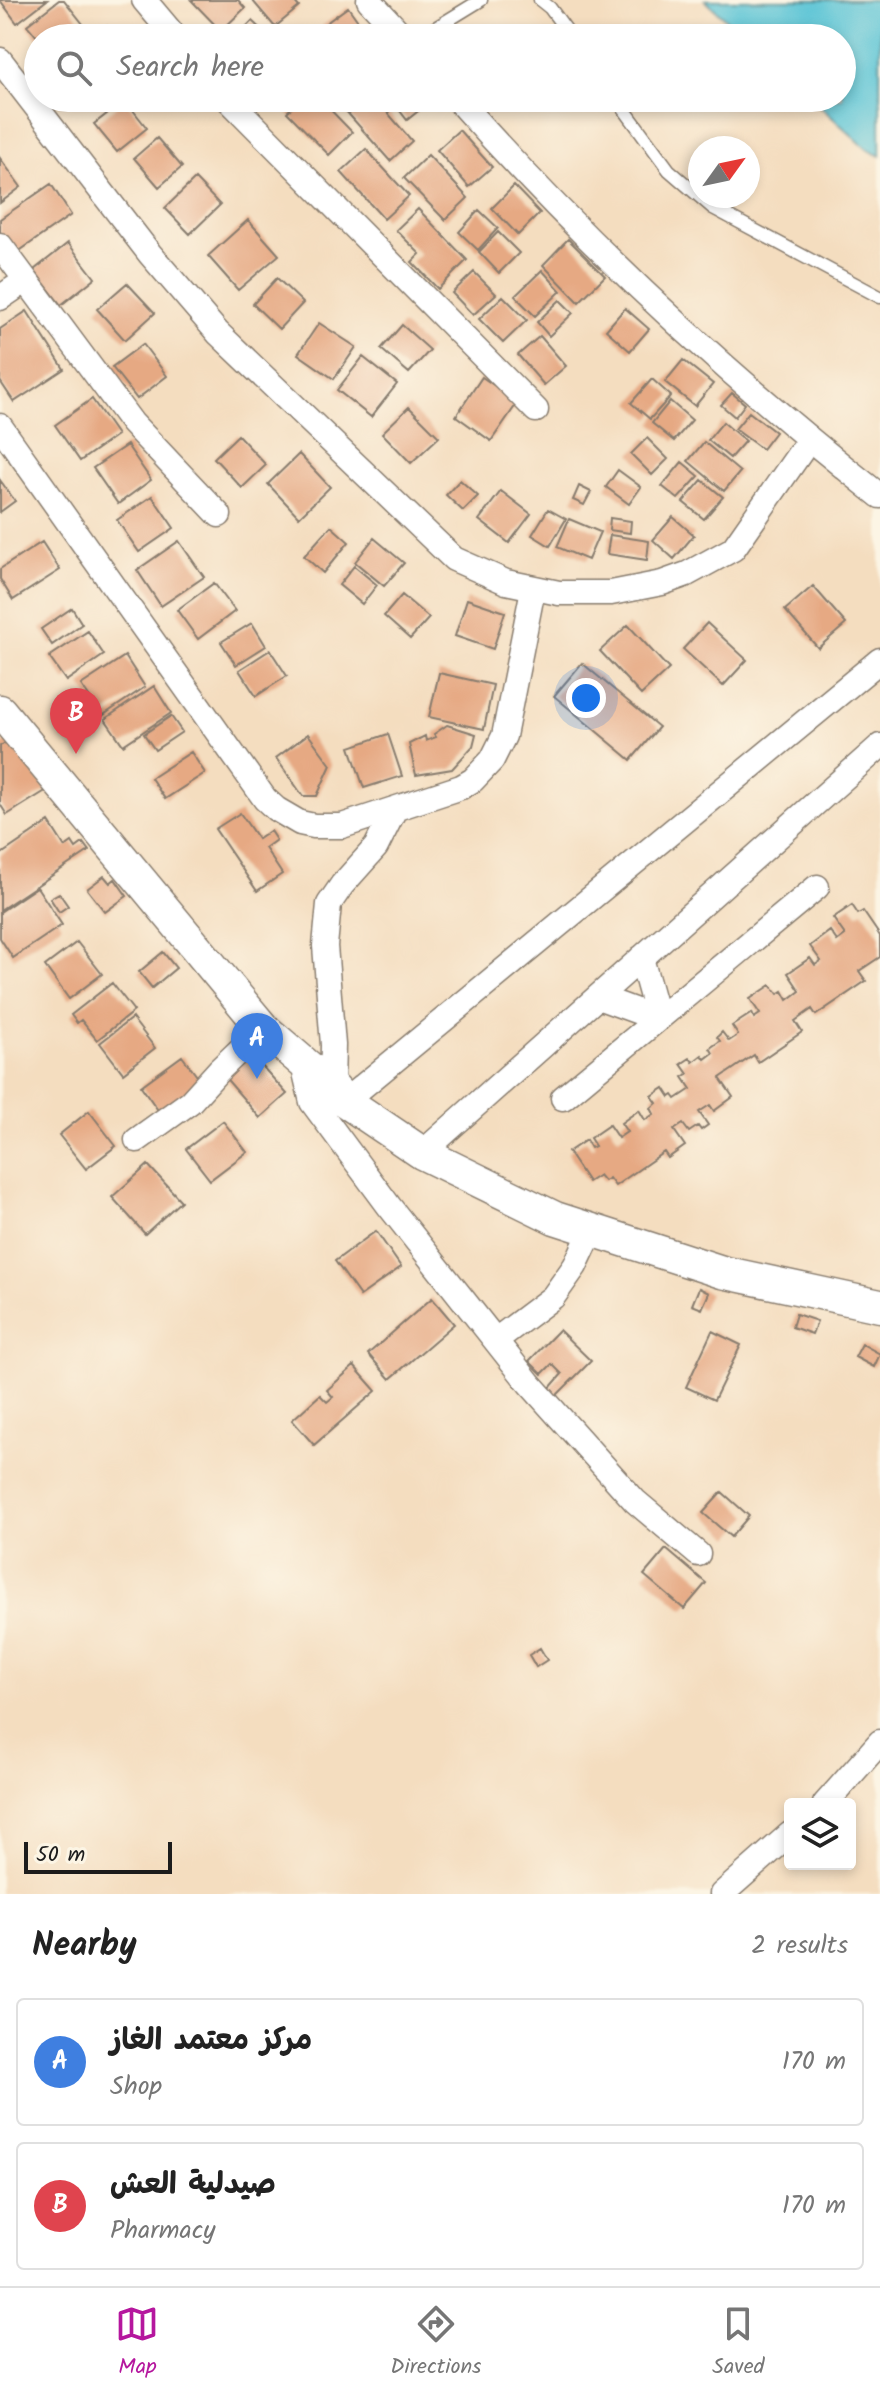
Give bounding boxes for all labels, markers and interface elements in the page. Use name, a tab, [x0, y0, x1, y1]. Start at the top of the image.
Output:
search box	[24, 24, 856, 112]
text: Search here	[116, 44, 264, 92]
icon: search	[52, 46, 96, 90]
north arrow	[688, 136, 760, 208]
your location	[566, 678, 606, 718]
pin: B	[50, 688, 102, 754]
pin: A	[231, 1013, 283, 1079]
map controls	[784, 1798, 856, 1870]
button: layers	[784, 1798, 856, 1870]
scale bar	[24, 1838, 172, 1874]
text: 50 m	[36, 1838, 85, 1873]
text: Nearby	[32, 1919, 137, 1973]
text: 2 results	[751, 1925, 848, 1967]
text: مركز معتمد الغاز	[110, 2017, 312, 2065]
text: A	[52, 2041, 68, 2083]
text: 170 m	[782, 2041, 846, 2083]
text: Shop	[110, 2066, 162, 2108]
text: صيدلية العش	[110, 2161, 276, 2209]
text: B	[52, 2185, 68, 2227]
text: 170 m	[782, 2185, 846, 2227]
text: Pharmacy	[110, 2210, 216, 2252]
tab: Map	[115, 2302, 159, 2385]
tab: Directions	[390, 2302, 482, 2385]
tab: Saved	[712, 2302, 765, 2385]

